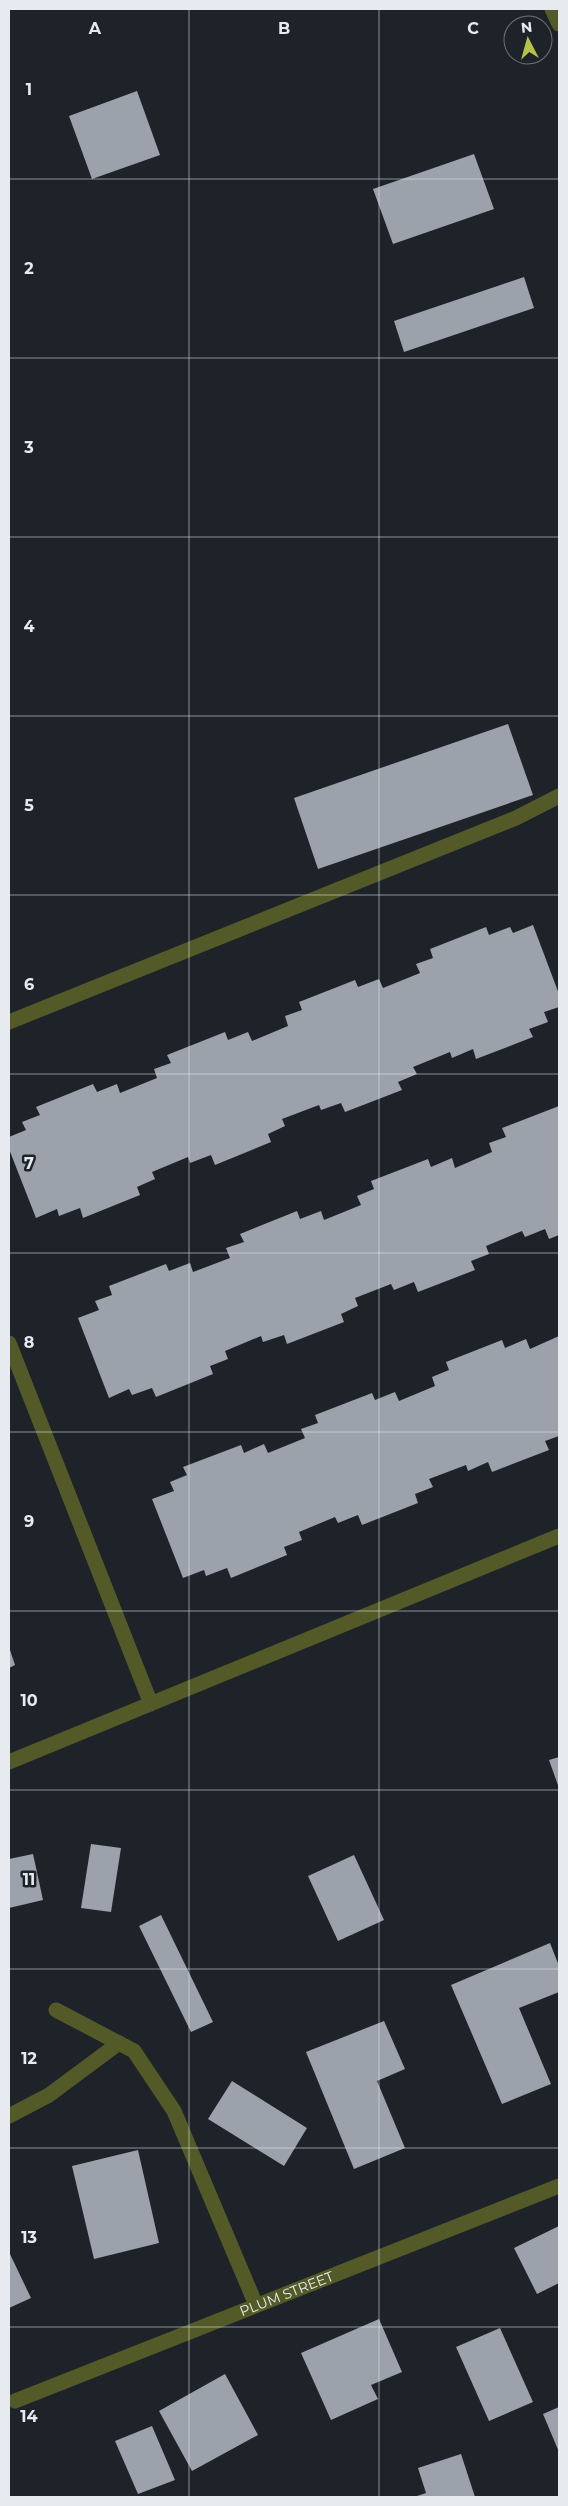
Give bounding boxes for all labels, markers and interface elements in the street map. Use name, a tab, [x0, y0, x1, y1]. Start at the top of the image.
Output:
north arrow	[503, 15, 553, 65]
text: N	[520, 18, 533, 37]
text: A	[88, 19, 102, 38]
text: B	[278, 19, 290, 38]
text: C	[467, 19, 479, 38]
text: 1	[26, 80, 32, 99]
text: 2	[24, 259, 34, 278]
text: 3	[23, 438, 34, 457]
text: 4	[23, 617, 35, 636]
text: 5	[24, 796, 34, 815]
text: 6	[24, 975, 34, 994]
text: 7	[24, 1154, 34, 1173]
text: 8	[24, 1333, 34, 1352]
text: 9	[24, 1512, 34, 1531]
text: 10	[20, 1691, 38, 1710]
text: 11	[23, 1870, 35, 1889]
text: 12	[21, 2049, 37, 2068]
text: 13	[21, 2228, 37, 2247]
street label: PLUM STREET	[237, 2267, 336, 2320]
text: 14	[20, 2407, 38, 2426]

